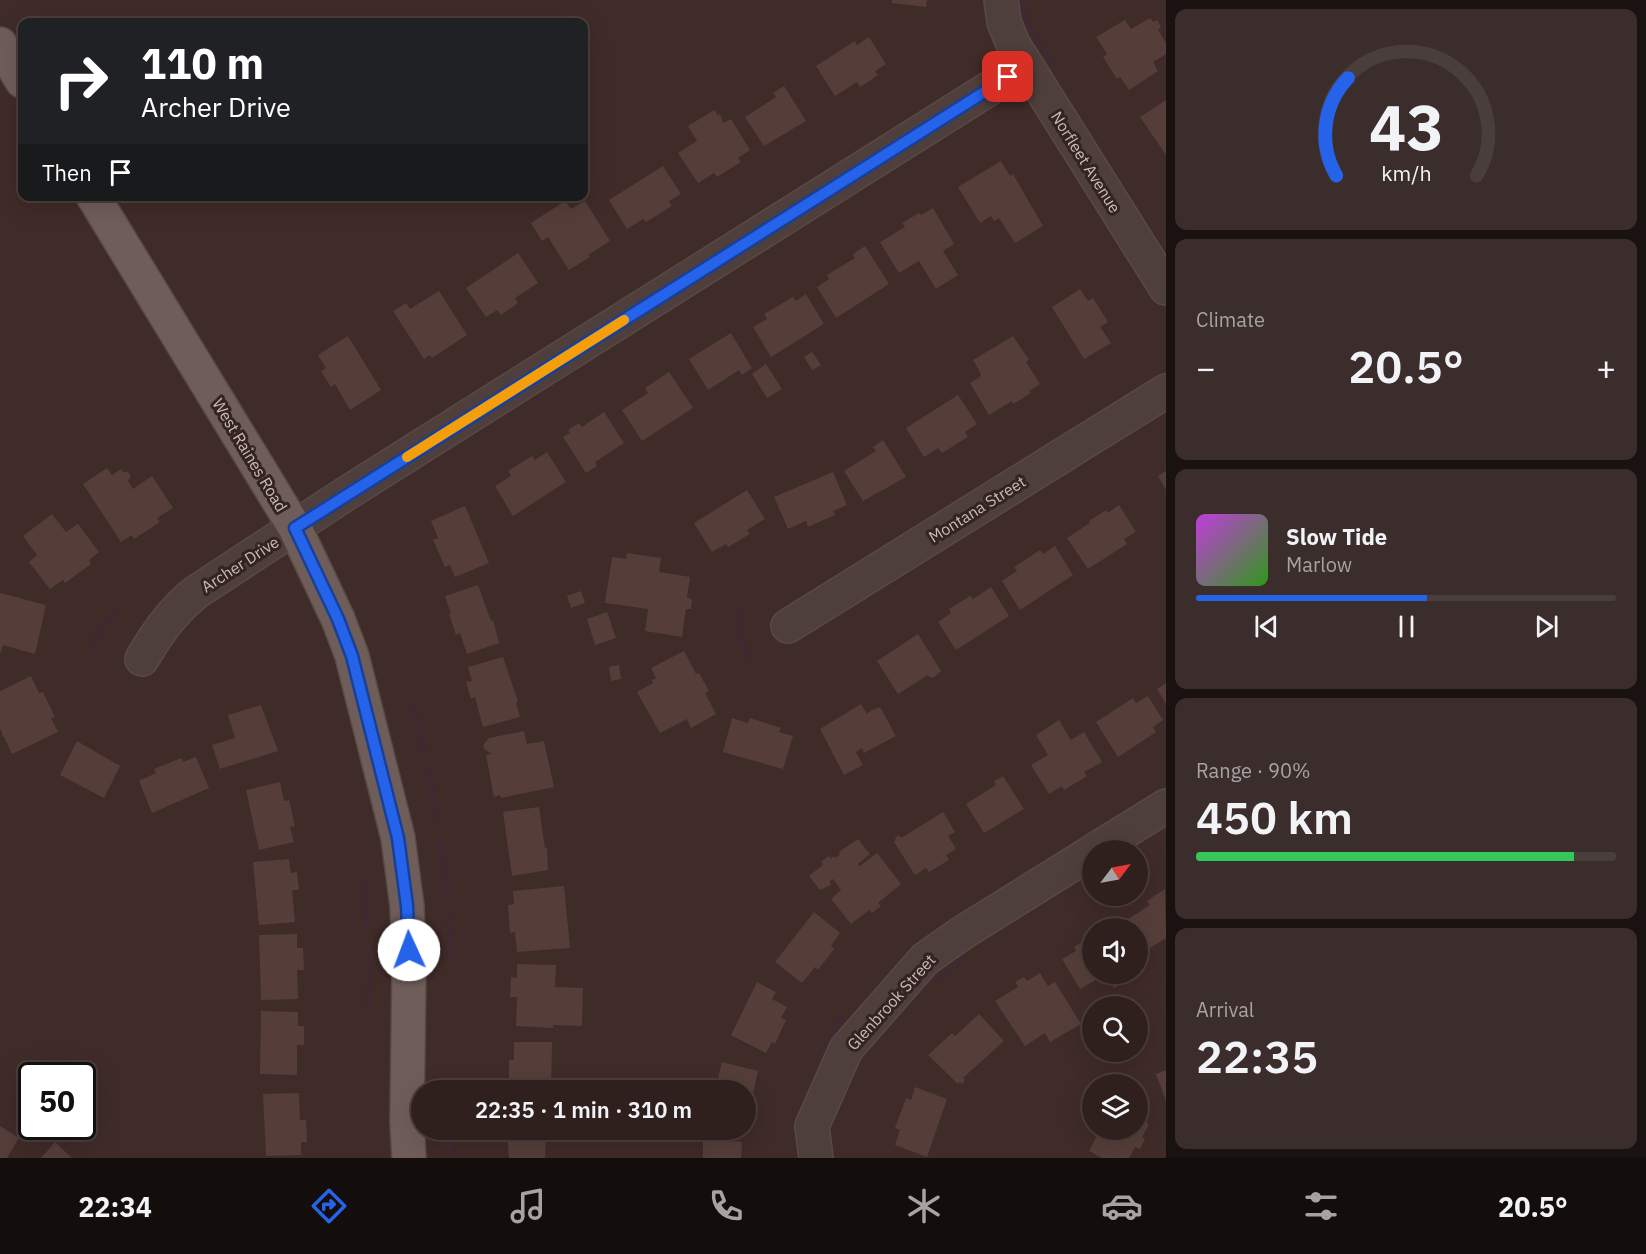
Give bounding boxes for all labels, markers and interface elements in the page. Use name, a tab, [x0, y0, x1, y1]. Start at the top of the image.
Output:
text: 110 m	[141, 36, 264, 91]
icon: right	[42, 42, 120, 120]
pin	[982, 51, 1033, 102]
icon: arrive	[991, 60, 1024, 93]
text: 43	[1369, 87, 1443, 168]
text: Archer Drive	[141, 89, 291, 124]
street label: Norfleet Avenue	[1047, 107, 1125, 217]
icon: arrive	[104, 156, 137, 189]
text: Then	[42, 158, 92, 187]
text: km/h	[1381, 160, 1431, 188]
text: Climate	[1196, 306, 1265, 333]
text: 20.5°	[1348, 337, 1464, 395]
text: −	[1196, 346, 1216, 389]
text: +	[1596, 346, 1616, 389]
street label: West Raines Road	[208, 395, 292, 515]
street label: Montana Street	[925, 471, 1029, 547]
text: Slow Tide	[1286, 522, 1387, 551]
street label: Archer Drive	[197, 531, 283, 597]
text: Marlow	[1286, 551, 1352, 578]
icon: previous	[1250, 610, 1283, 643]
icon: pause	[1390, 610, 1423, 643]
icon: next	[1530, 610, 1563, 643]
text: Range · 90%	[1196, 757, 1311, 784]
text: 450 km	[1196, 788, 1353, 846]
north arrow	[1082, 840, 1148, 906]
map controls	[1082, 840, 1148, 1140]
position arrow	[377, 918, 441, 982]
button: sound	[1082, 918, 1148, 984]
street label: Glenbrook Street	[843, 950, 939, 1054]
button: search	[1082, 996, 1148, 1062]
text: Arrival	[1196, 996, 1254, 1023]
text: 22:35	[1196, 1027, 1318, 1085]
speed limit sign: 50	[18, 1062, 96, 1140]
button: layers	[1082, 1074, 1148, 1140]
text: 22:35 · 1 min · 310 m	[475, 1095, 692, 1124]
icon: directions	[308, 1185, 350, 1227]
icon: music	[507, 1185, 549, 1227]
icon: phone	[705, 1185, 747, 1227]
icon: climate	[903, 1185, 945, 1227]
icon: car	[1101, 1185, 1143, 1227]
icon: filters	[1300, 1185, 1342, 1227]
text: 22:34	[78, 1189, 152, 1224]
text: 20.5°	[1498, 1189, 1568, 1224]

